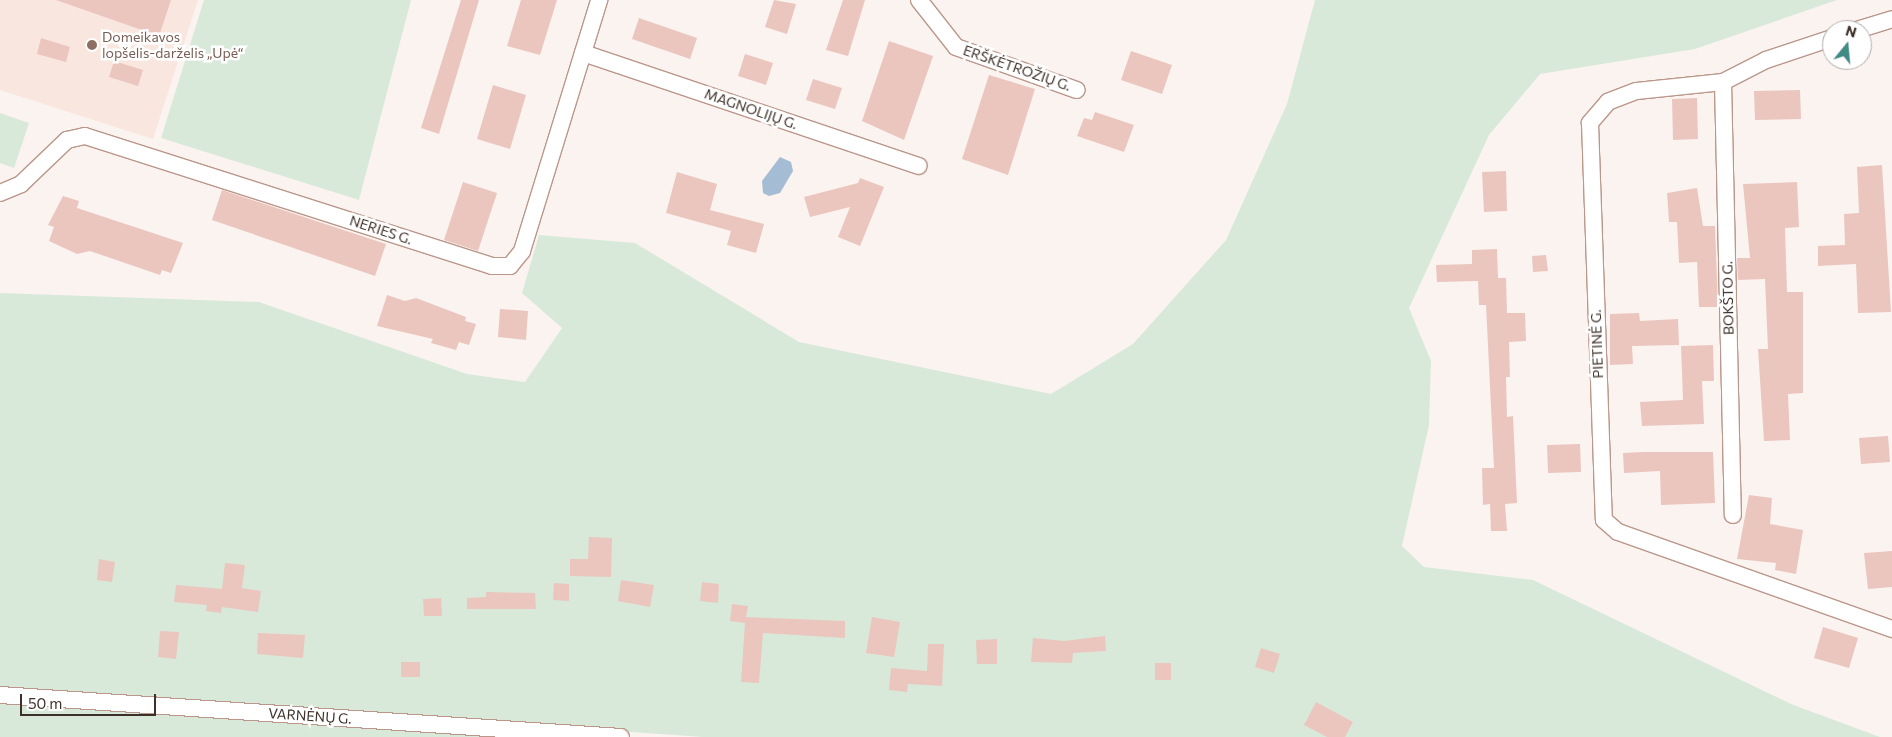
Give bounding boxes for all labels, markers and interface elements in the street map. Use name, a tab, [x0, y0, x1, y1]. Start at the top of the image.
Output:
north arrow	[1822, 20, 1872, 70]
text: N	[1844, 21, 1859, 41]
place label: Domeikavos lopšelis-darželis „Upė“	[102, 29, 243, 62]
marker: Domeikavos lopšelis-darželis „Upė“	[86, 39, 98, 51]
street label: ERŠKĖTROŽIŲ G.	[961, 42, 1073, 94]
street label: MAGNOLIJŲ G.	[702, 85, 800, 133]
street label: NERIES G.	[348, 212, 414, 248]
street label: BOKŠTO G.	[1719, 261, 1737, 335]
street label: PIETINĖ G.	[1587, 309, 1607, 379]
scale bar	[22, 684, 159, 716]
text: 50 m	[28, 694, 62, 712]
street label: VARNĖNŲ G.	[268, 705, 352, 727]

